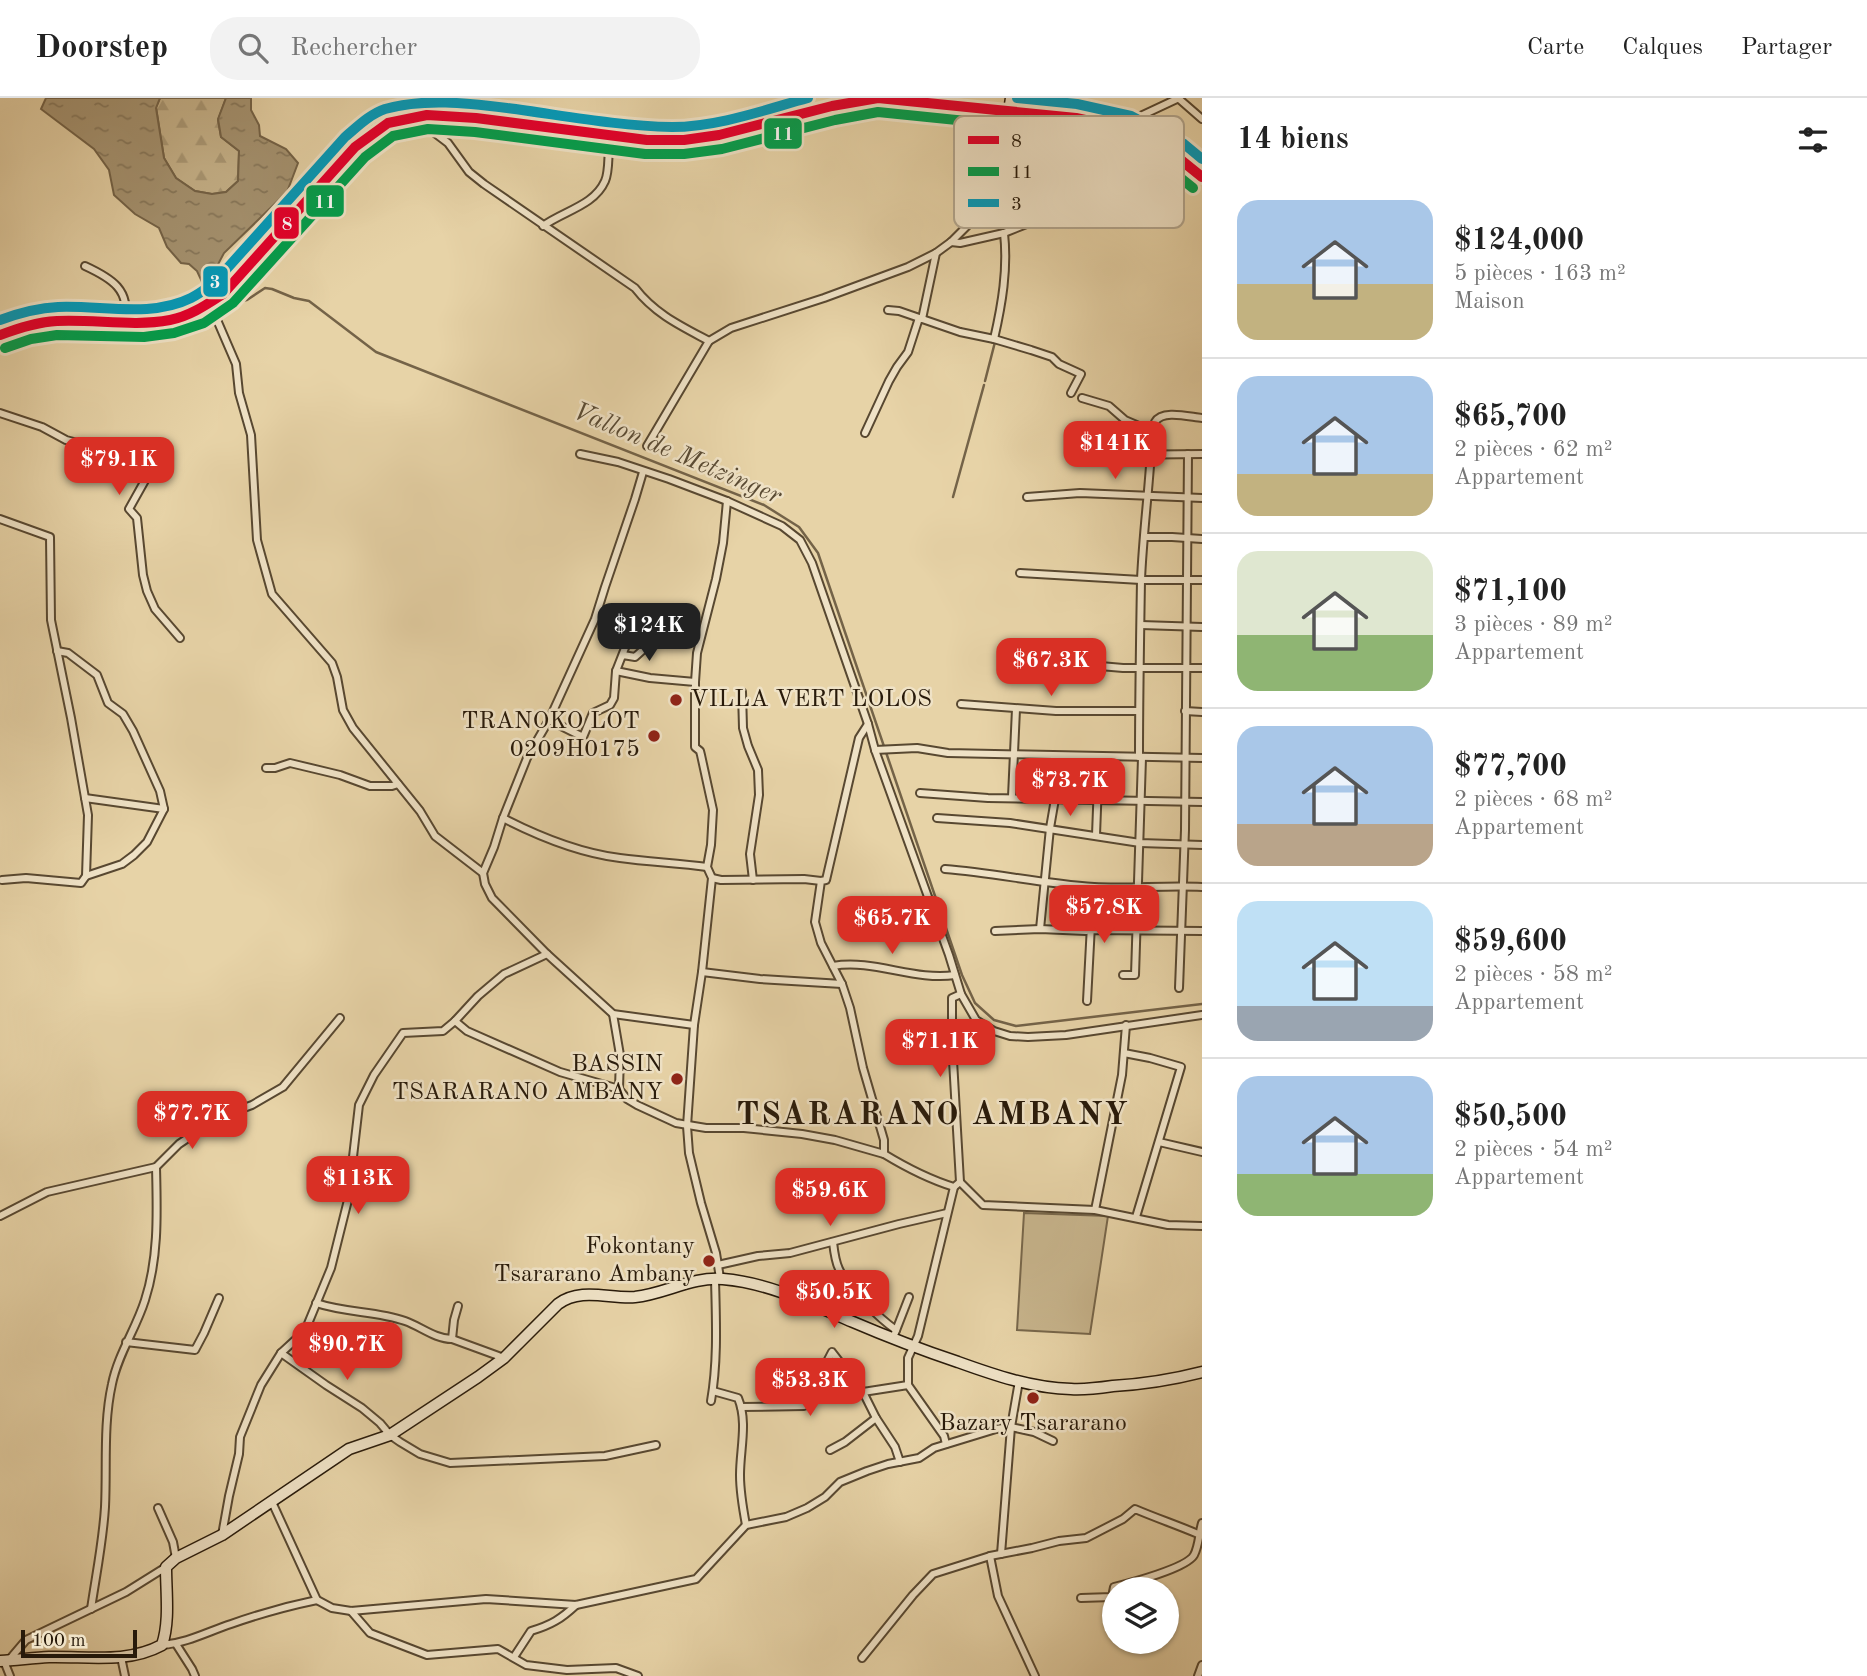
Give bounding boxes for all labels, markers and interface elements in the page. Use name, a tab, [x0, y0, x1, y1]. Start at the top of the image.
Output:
search box	[210, 17, 700, 80]
icon: search	[234, 29, 272, 67]
text: Doorstep	[35, 32, 168, 65]
text: Rechercher	[290, 35, 417, 61]
text: Carte	[1527, 36, 1584, 60]
text: Calques	[1622, 36, 1703, 60]
text: Partager	[1741, 36, 1832, 60]
legend	[954, 116, 1184, 228]
line badge: 11	[763, 117, 803, 150]
icon: filters	[1794, 121, 1832, 159]
text: 14 biens	[1237, 125, 1349, 155]
text: 11	[772, 126, 794, 145]
text: 8	[1011, 133, 1022, 152]
text: 11	[1011, 164, 1033, 183]
line badge: 11	[305, 184, 345, 218]
text: 11	[314, 194, 336, 213]
text: 3	[1011, 196, 1022, 215]
line badge: 8	[273, 206, 300, 240]
text: 8	[281, 216, 293, 235]
text: $124,000	[1454, 226, 1584, 256]
icon: home	[1293, 228, 1377, 312]
text: 5 pièces · 163 m²	[1454, 262, 1626, 285]
line badge: 3	[202, 265, 229, 298]
text: 3	[209, 274, 221, 293]
text: Maison	[1454, 290, 1525, 313]
water label: Vallon de Metzinger	[569, 398, 786, 510]
text: $65,700	[1454, 402, 1567, 432]
icon: home	[1293, 404, 1377, 488]
pin: $141K	[1066, 422, 1164, 481]
text: $141K	[1079, 432, 1151, 455]
pin: $79.1K	[62, 438, 176, 497]
text: 2 pièces · 62 m²	[1454, 438, 1613, 461]
text: $79.1K	[80, 448, 158, 471]
text: Appartement	[1454, 466, 1584, 489]
text: $71,100	[1454, 577, 1567, 607]
icon: home	[1293, 579, 1377, 663]
pin: $124K	[600, 603, 698, 663]
text: 3 pièces · 89 m²	[1454, 613, 1613, 636]
text: $124K	[613, 614, 685, 637]
pin: $67.3K	[994, 638, 1108, 698]
text: Appartement	[1454, 641, 1584, 664]
text: $67.3K	[1012, 649, 1090, 672]
place label: VILLA VERT LOLOS	[690, 688, 932, 712]
marker: VILLA VERT LOLOS	[668, 692, 684, 708]
place label: TRANOKO LOT 0209H0175	[461, 710, 640, 762]
marker: TRANOKO LOT 0209H0175	[646, 728, 662, 744]
text: $77,700	[1454, 752, 1567, 782]
icon: home	[1293, 754, 1377, 838]
pin: $73.7K	[1013, 758, 1127, 818]
text: $73.7K	[1031, 769, 1109, 792]
text: 2 pièces · 68 m²	[1454, 788, 1613, 811]
text: Appartement	[1454, 816, 1584, 839]
pin: $57.8K	[1047, 886, 1161, 945]
pin: $65.7K	[835, 896, 949, 956]
text: $57.8K	[1065, 896, 1143, 919]
text: $65.7K	[853, 907, 931, 930]
text: $59,600	[1454, 927, 1567, 957]
icon: home	[1293, 929, 1377, 1013]
text: 2 pièces · 58 m²	[1454, 963, 1613, 986]
text: Appartement	[1454, 991, 1584, 1014]
pin: $71.1K	[883, 1020, 997, 1079]
text: $71.1K	[901, 1030, 979, 1053]
place label: BASSIN TSARARANO AMBANY	[392, 1053, 663, 1105]
marker: BASSIN TSARARANO AMBANY	[669, 1071, 685, 1087]
pin: $77.7K	[135, 1091, 249, 1151]
district label: TSARARANO AMBANY	[736, 1100, 1130, 1132]
text: $77.7K	[153, 1102, 231, 1125]
text: $50,500	[1454, 1102, 1567, 1132]
icon: home	[1293, 1104, 1377, 1188]
text: 2 pièces · 54 m²	[1454, 1138, 1613, 1161]
pin: $113K	[309, 1156, 407, 1216]
text: Appartement	[1454, 1166, 1584, 1189]
text: $113K	[322, 1167, 394, 1190]
pin: $59.6K	[773, 1168, 887, 1228]
text: $59.6K	[791, 1179, 869, 1202]
place label: Fokontany Tsararano Ambany	[493, 1235, 695, 1287]
marker: Fokontany Tsararano Ambany	[701, 1253, 717, 1269]
pin: $50.5K	[777, 1270, 891, 1330]
text: $50.5K	[795, 1281, 873, 1304]
pin: $90.7K	[290, 1322, 404, 1382]
text: $90.7K	[308, 1333, 386, 1356]
pin: $53.3K	[753, 1358, 867, 1418]
text: $53.3K	[771, 1369, 849, 1392]
marker: Bazary Tsararano	[1025, 1390, 1041, 1406]
place label: Bazary Tsararano	[939, 1412, 1127, 1436]
map controls	[1102, 1577, 1179, 1654]
button: layers	[1102, 1577, 1179, 1654]
scale bar	[21, 1627, 136, 1659]
text: 100 m	[32, 1632, 85, 1651]

